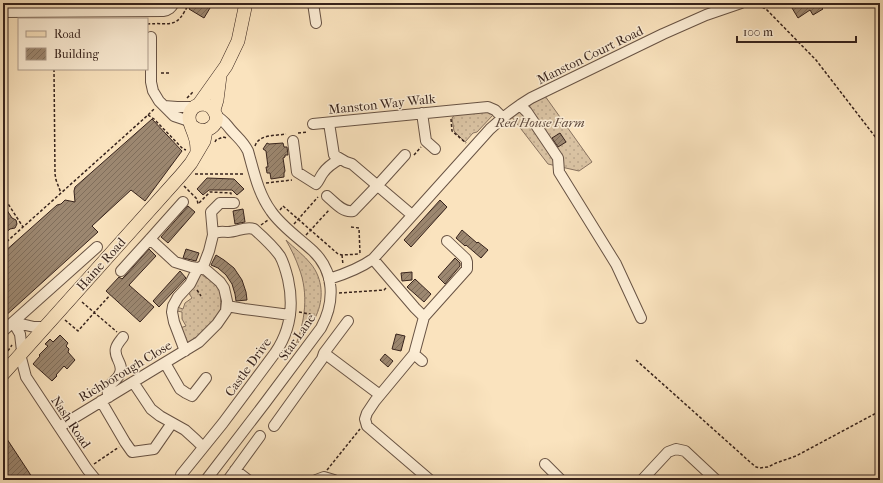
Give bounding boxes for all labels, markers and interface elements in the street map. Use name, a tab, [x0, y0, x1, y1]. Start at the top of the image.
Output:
legend	[18, 18, 148, 70]
scale bar	[737, 18, 856, 44]
street label: Manston Court Road	[534, 22, 646, 87]
text: 100 m	[743, 25, 773, 39]
text: Road	[54, 27, 81, 41]
text: Building	[54, 47, 99, 61]
street label: Manston Way Walk	[328, 91, 436, 117]
park label: Red House Farm	[494, 115, 585, 130]
street label: Haine Road	[73, 234, 129, 293]
street label: Star Lane	[276, 310, 319, 363]
street label: Castle Drive	[222, 334, 275, 399]
street label: Richborough Close	[76, 337, 175, 405]
street label: Nash Road	[48, 393, 94, 452]

